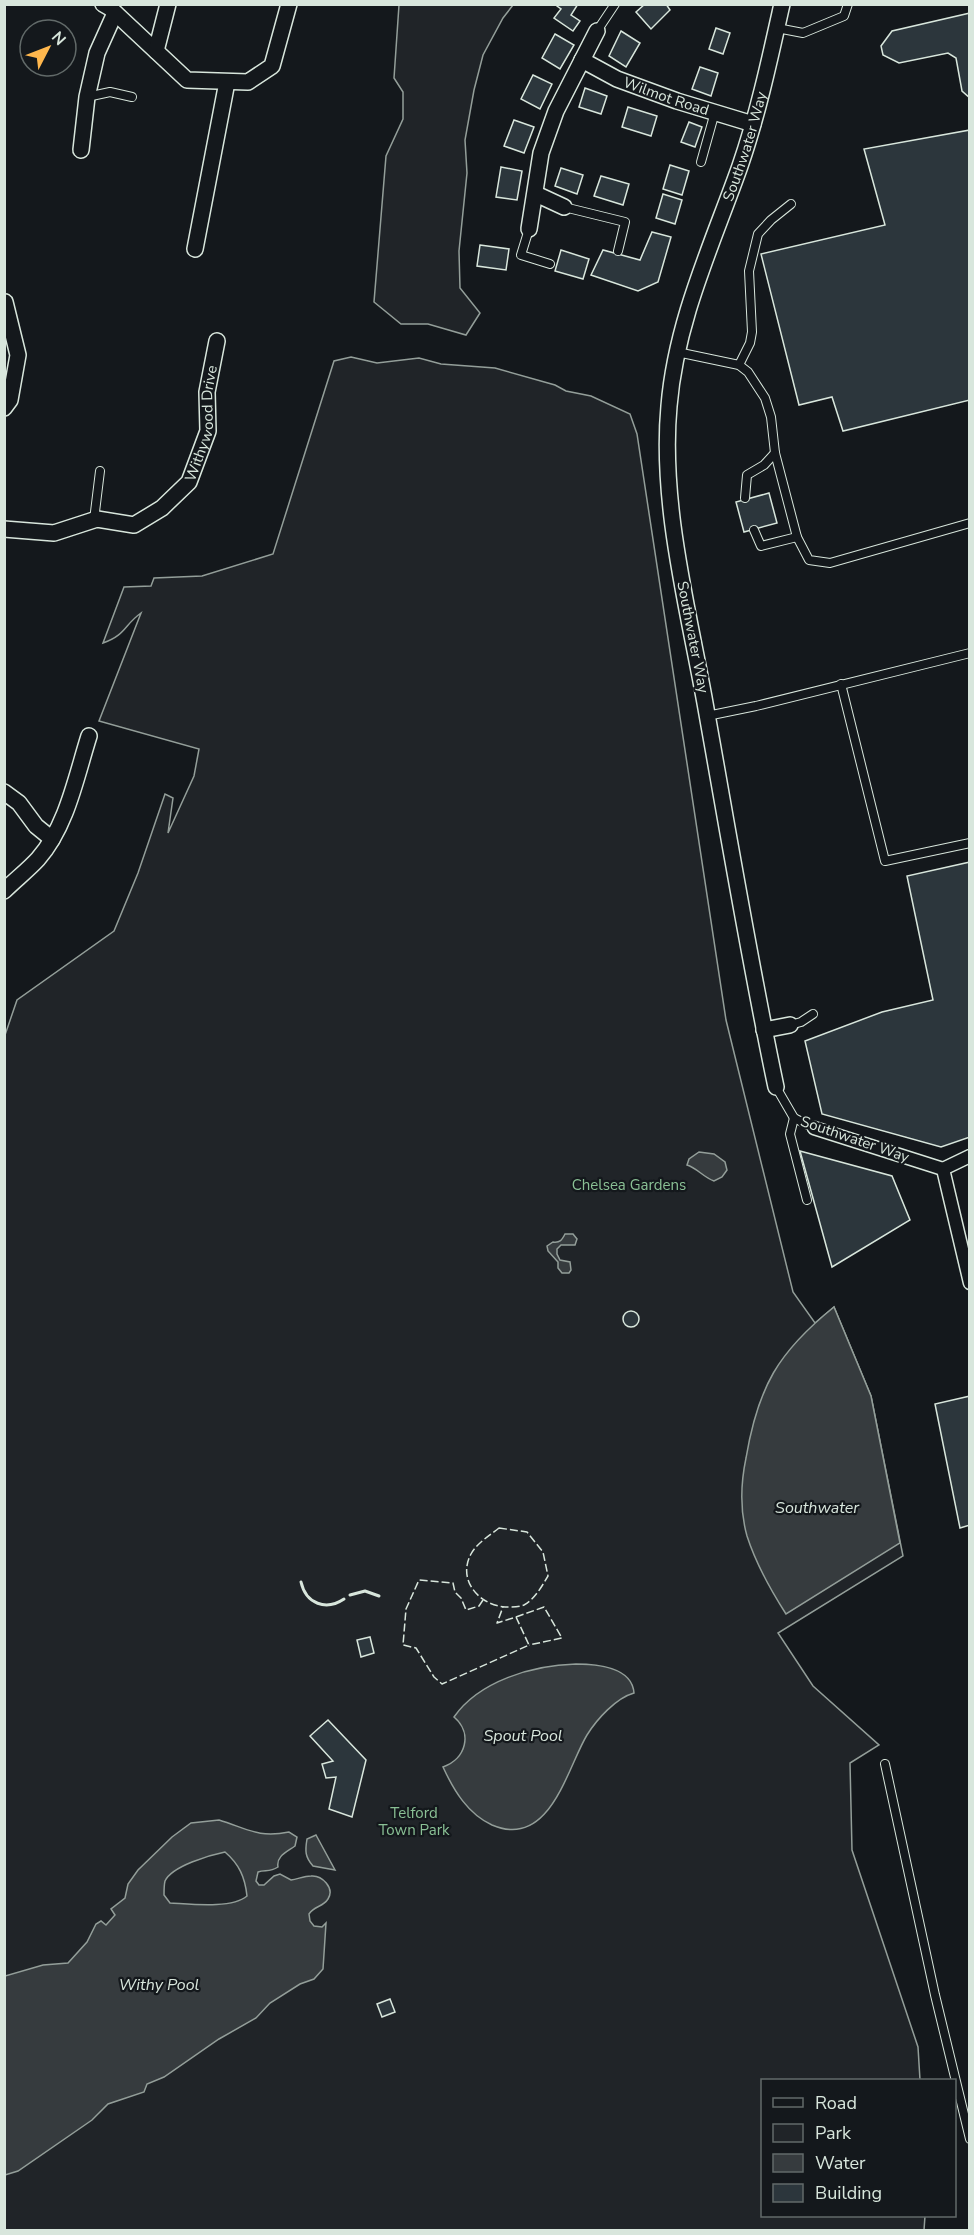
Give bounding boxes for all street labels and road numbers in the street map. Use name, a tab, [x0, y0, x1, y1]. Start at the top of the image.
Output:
street label: Wilmot Road	[620, 72, 712, 120]
street label: Southwater Way	[718, 89, 771, 204]
street label: Withywood Drive	[180, 364, 222, 484]
street label: Southwater Way	[672, 579, 714, 695]
street label: Southwater Way	[798, 1111, 912, 1167]

